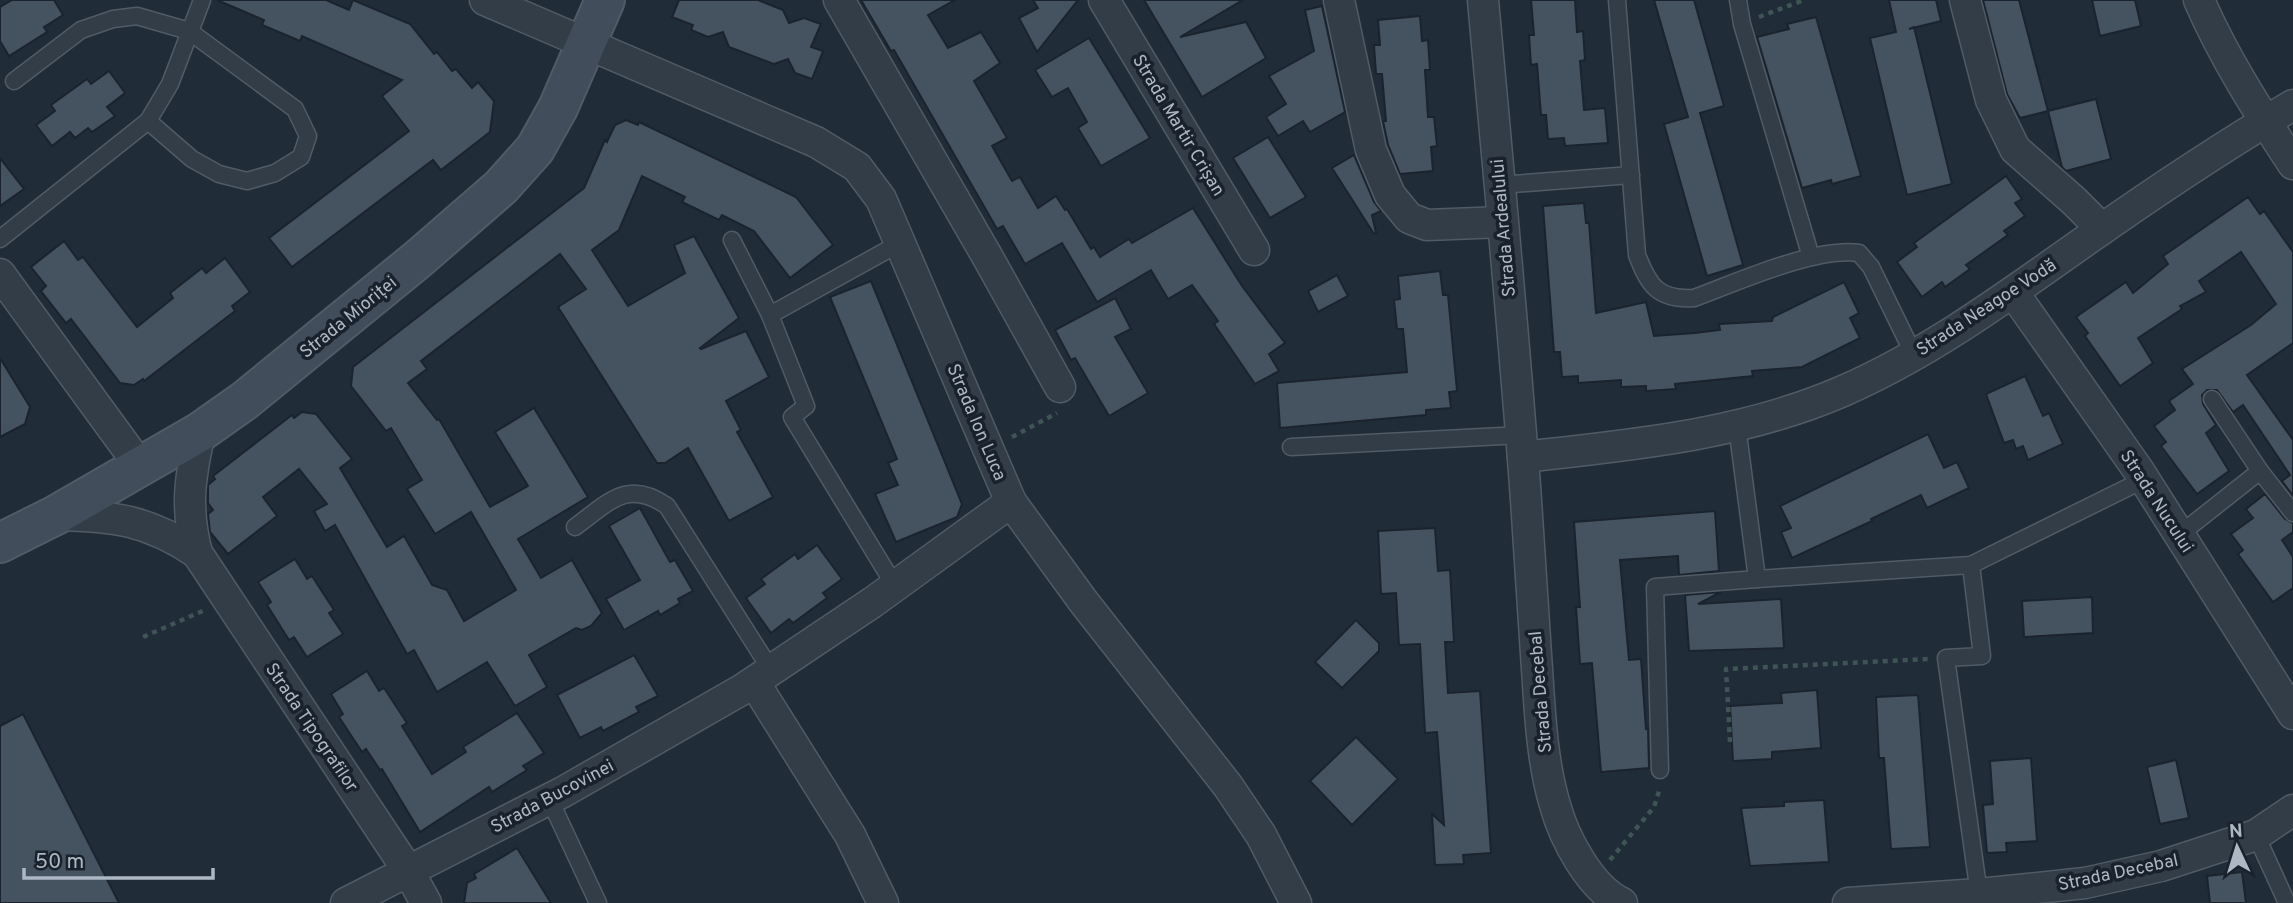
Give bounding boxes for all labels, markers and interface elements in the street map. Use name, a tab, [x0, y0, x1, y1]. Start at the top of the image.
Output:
street label: Strada Martir Crișan	[1126, 51, 1229, 201]
street label: Strada Ardealului	[1487, 158, 1522, 298]
street label: Strada Neagoe Vodă	[1912, 254, 2061, 362]
street label: Strada Mioriței	[296, 272, 402, 364]
street label: Strada Ion Luca	[941, 361, 1011, 484]
street label: Strada Nucului	[2114, 446, 2198, 558]
street label: Strada Decebal	[1525, 630, 1558, 754]
street label: Strada Tipografilor	[259, 659, 362, 797]
street label: Strada Bucovinei	[487, 755, 618, 839]
north arrow	[2202, 812, 2272, 882]
text: N	[2228, 820, 2244, 844]
scale bar	[24, 836, 214, 880]
text: 50 m	[35, 849, 84, 876]
street label: Strada Decebal	[2056, 849, 2181, 897]

